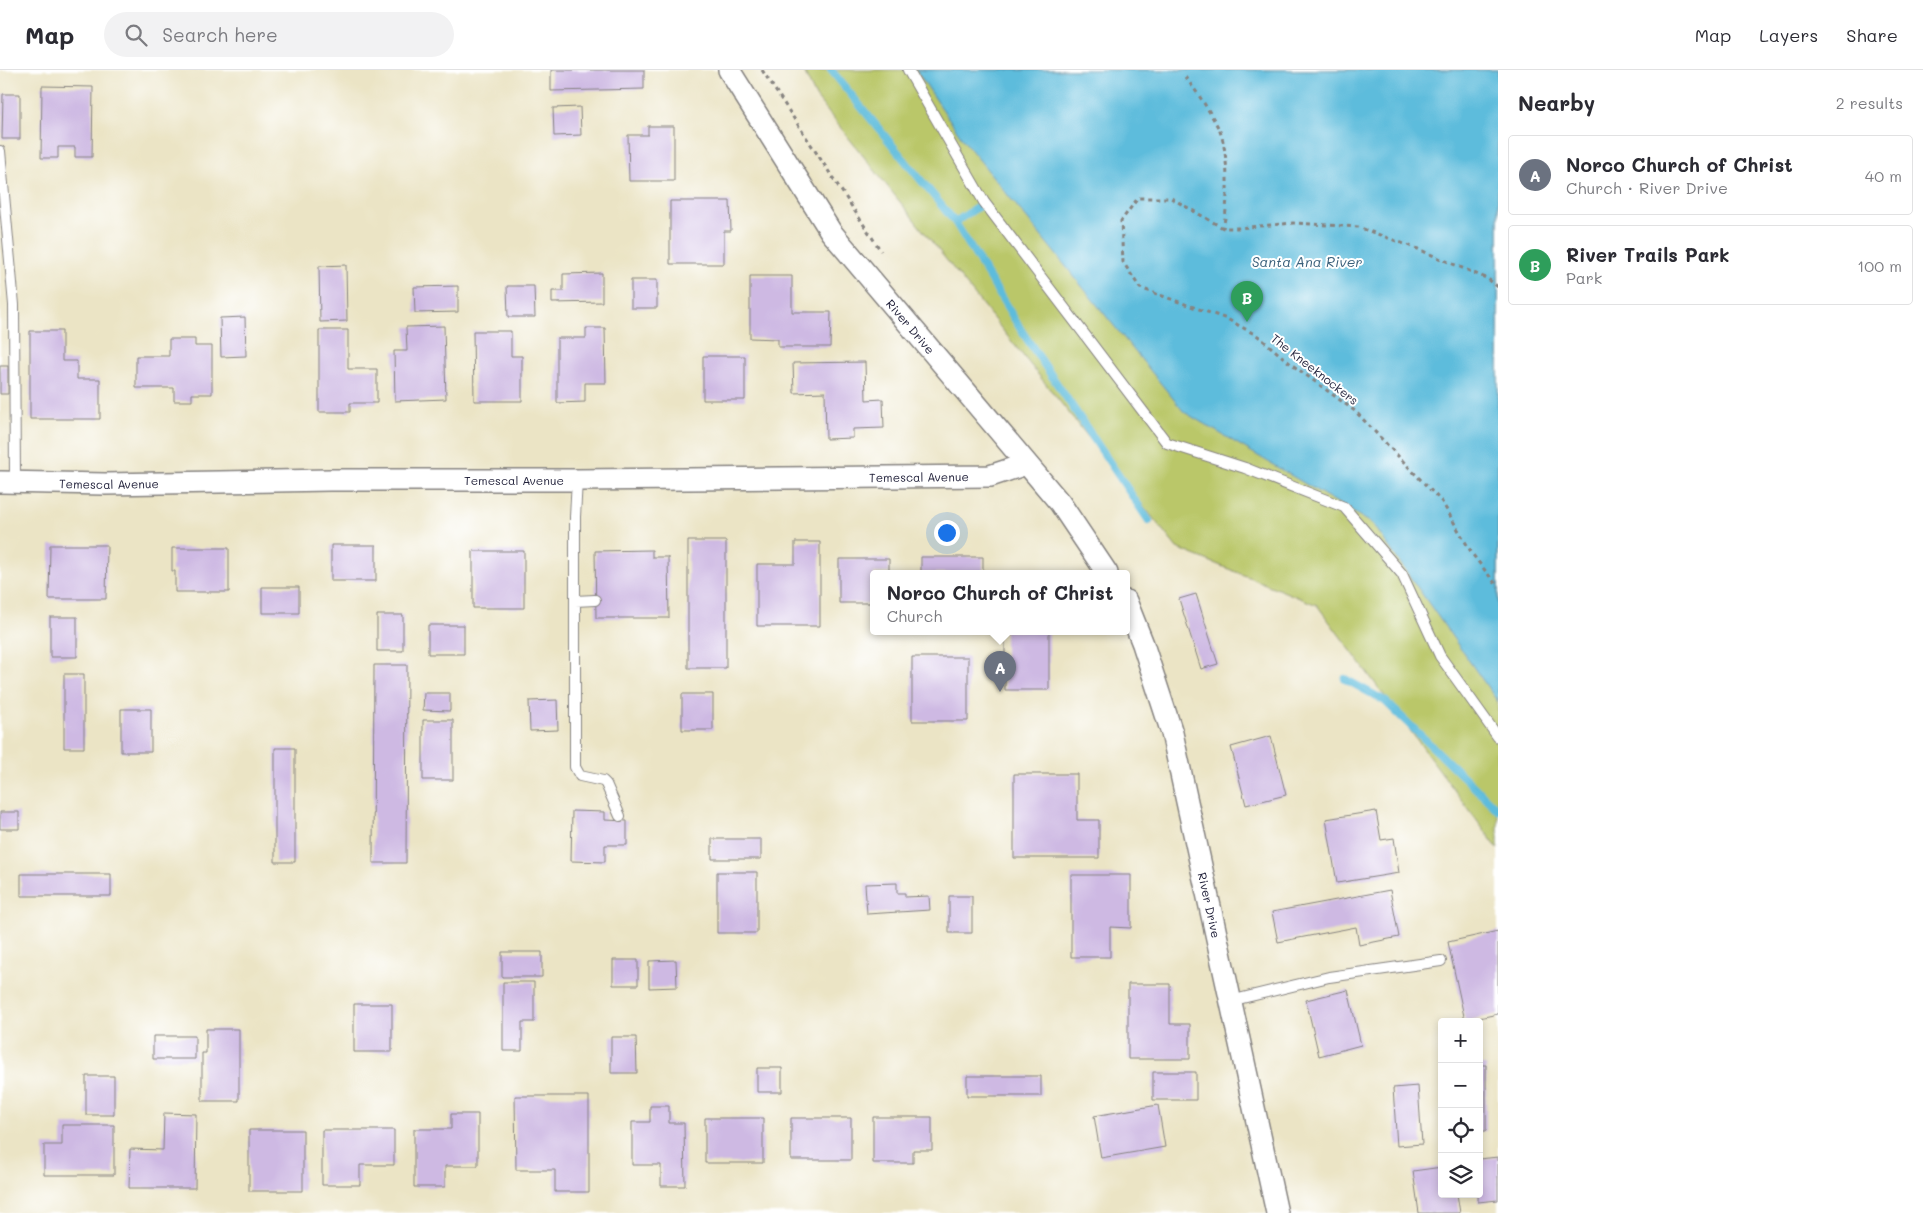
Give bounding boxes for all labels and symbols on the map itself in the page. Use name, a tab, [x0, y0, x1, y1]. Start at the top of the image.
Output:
water label: Santa Ana River	[1252, 252, 1362, 271]
pin: B	[1231, 281, 1263, 322]
street label: River Drive	[883, 296, 938, 357]
street label: The Kneeknockers	[1268, 330, 1362, 408]
street label: Temescal Avenue	[869, 468, 969, 485]
street label: Temescal Avenue	[464, 472, 564, 488]
street label: Temescal Avenue	[59, 475, 159, 492]
your location	[934, 520, 960, 546]
pin: A	[984, 651, 1016, 692]
street label: River Drive	[1195, 871, 1225, 939]

